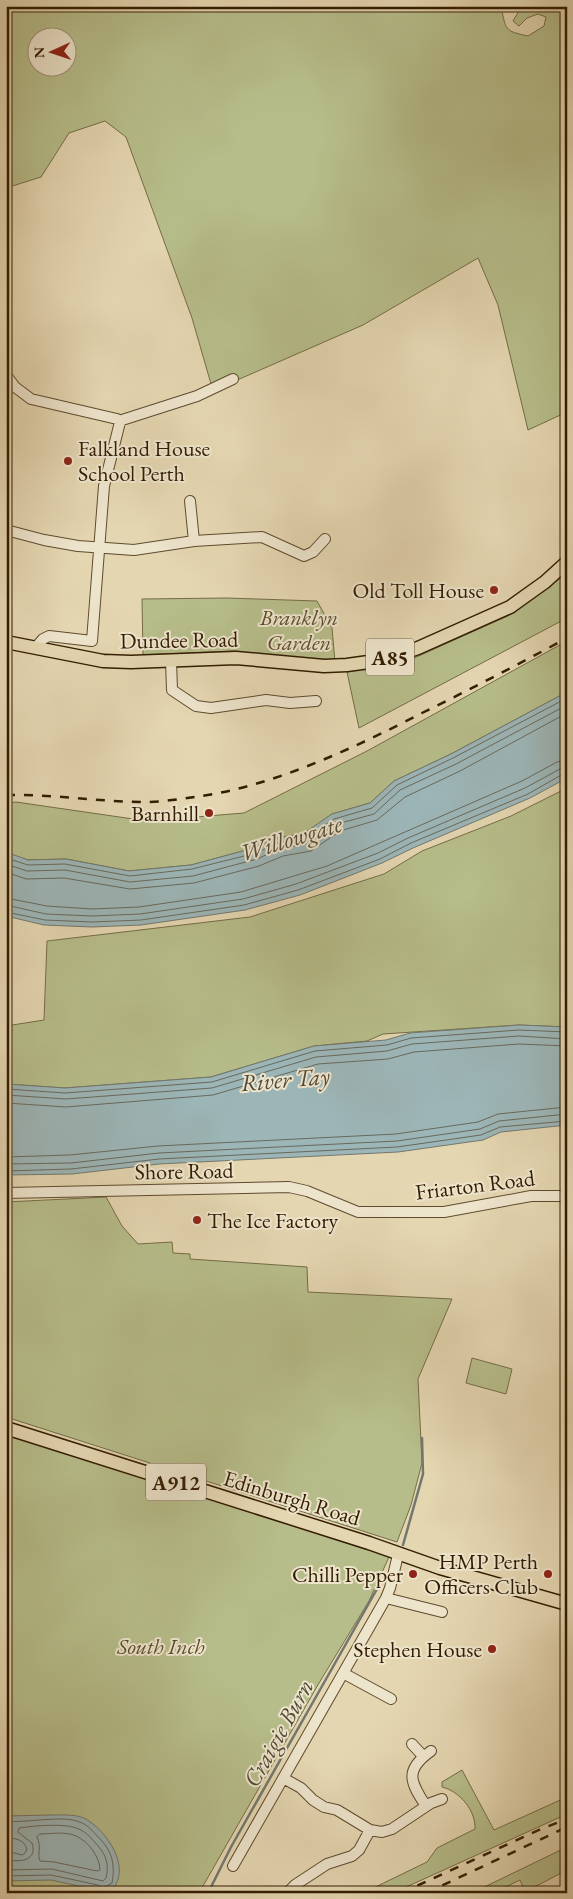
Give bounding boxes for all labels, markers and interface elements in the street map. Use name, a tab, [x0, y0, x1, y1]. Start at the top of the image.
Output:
north arrow	[28, 28, 78, 78]
text: N	[30, 46, 48, 59]
place label: Falkland House School Perth	[78, 434, 211, 488]
marker: Falkland House School Perth	[62, 455, 74, 467]
place label: Old Toll House	[352, 576, 484, 605]
marker: Old Toll House	[488, 584, 500, 596]
park label: Branklyn Garden	[259, 603, 338, 657]
street label: Dundee Road	[120, 624, 239, 656]
road number: A85	[366, 638, 414, 676]
place label: Barnhill	[131, 799, 199, 828]
marker: Barnhill	[203, 807, 215, 819]
water label: Willowgate	[236, 808, 347, 868]
water label: River Tay	[239, 1060, 331, 1098]
street label: Shore Road	[134, 1156, 235, 1186]
street label: Friarton Road	[414, 1163, 537, 1207]
place label: The Ice Factory	[207, 1206, 339, 1235]
marker: The Ice Factory	[191, 1214, 203, 1226]
street label: Edinburgh Road	[220, 1463, 365, 1533]
road number: A912	[146, 1464, 206, 1500]
place label: HMP Perth Officers Club	[424, 1547, 538, 1601]
place label: Chilli Pepper	[292, 1560, 404, 1589]
marker: Chilli Pepper	[407, 1568, 419, 1580]
marker: HMP Perth Officers Club	[542, 1568, 554, 1580]
park label: South Inch	[116, 1632, 205, 1661]
place label: Stephen House	[353, 1635, 482, 1664]
marker: Stephen House	[486, 1643, 498, 1655]
water label: Craigie Burn	[236, 1674, 320, 1792]

